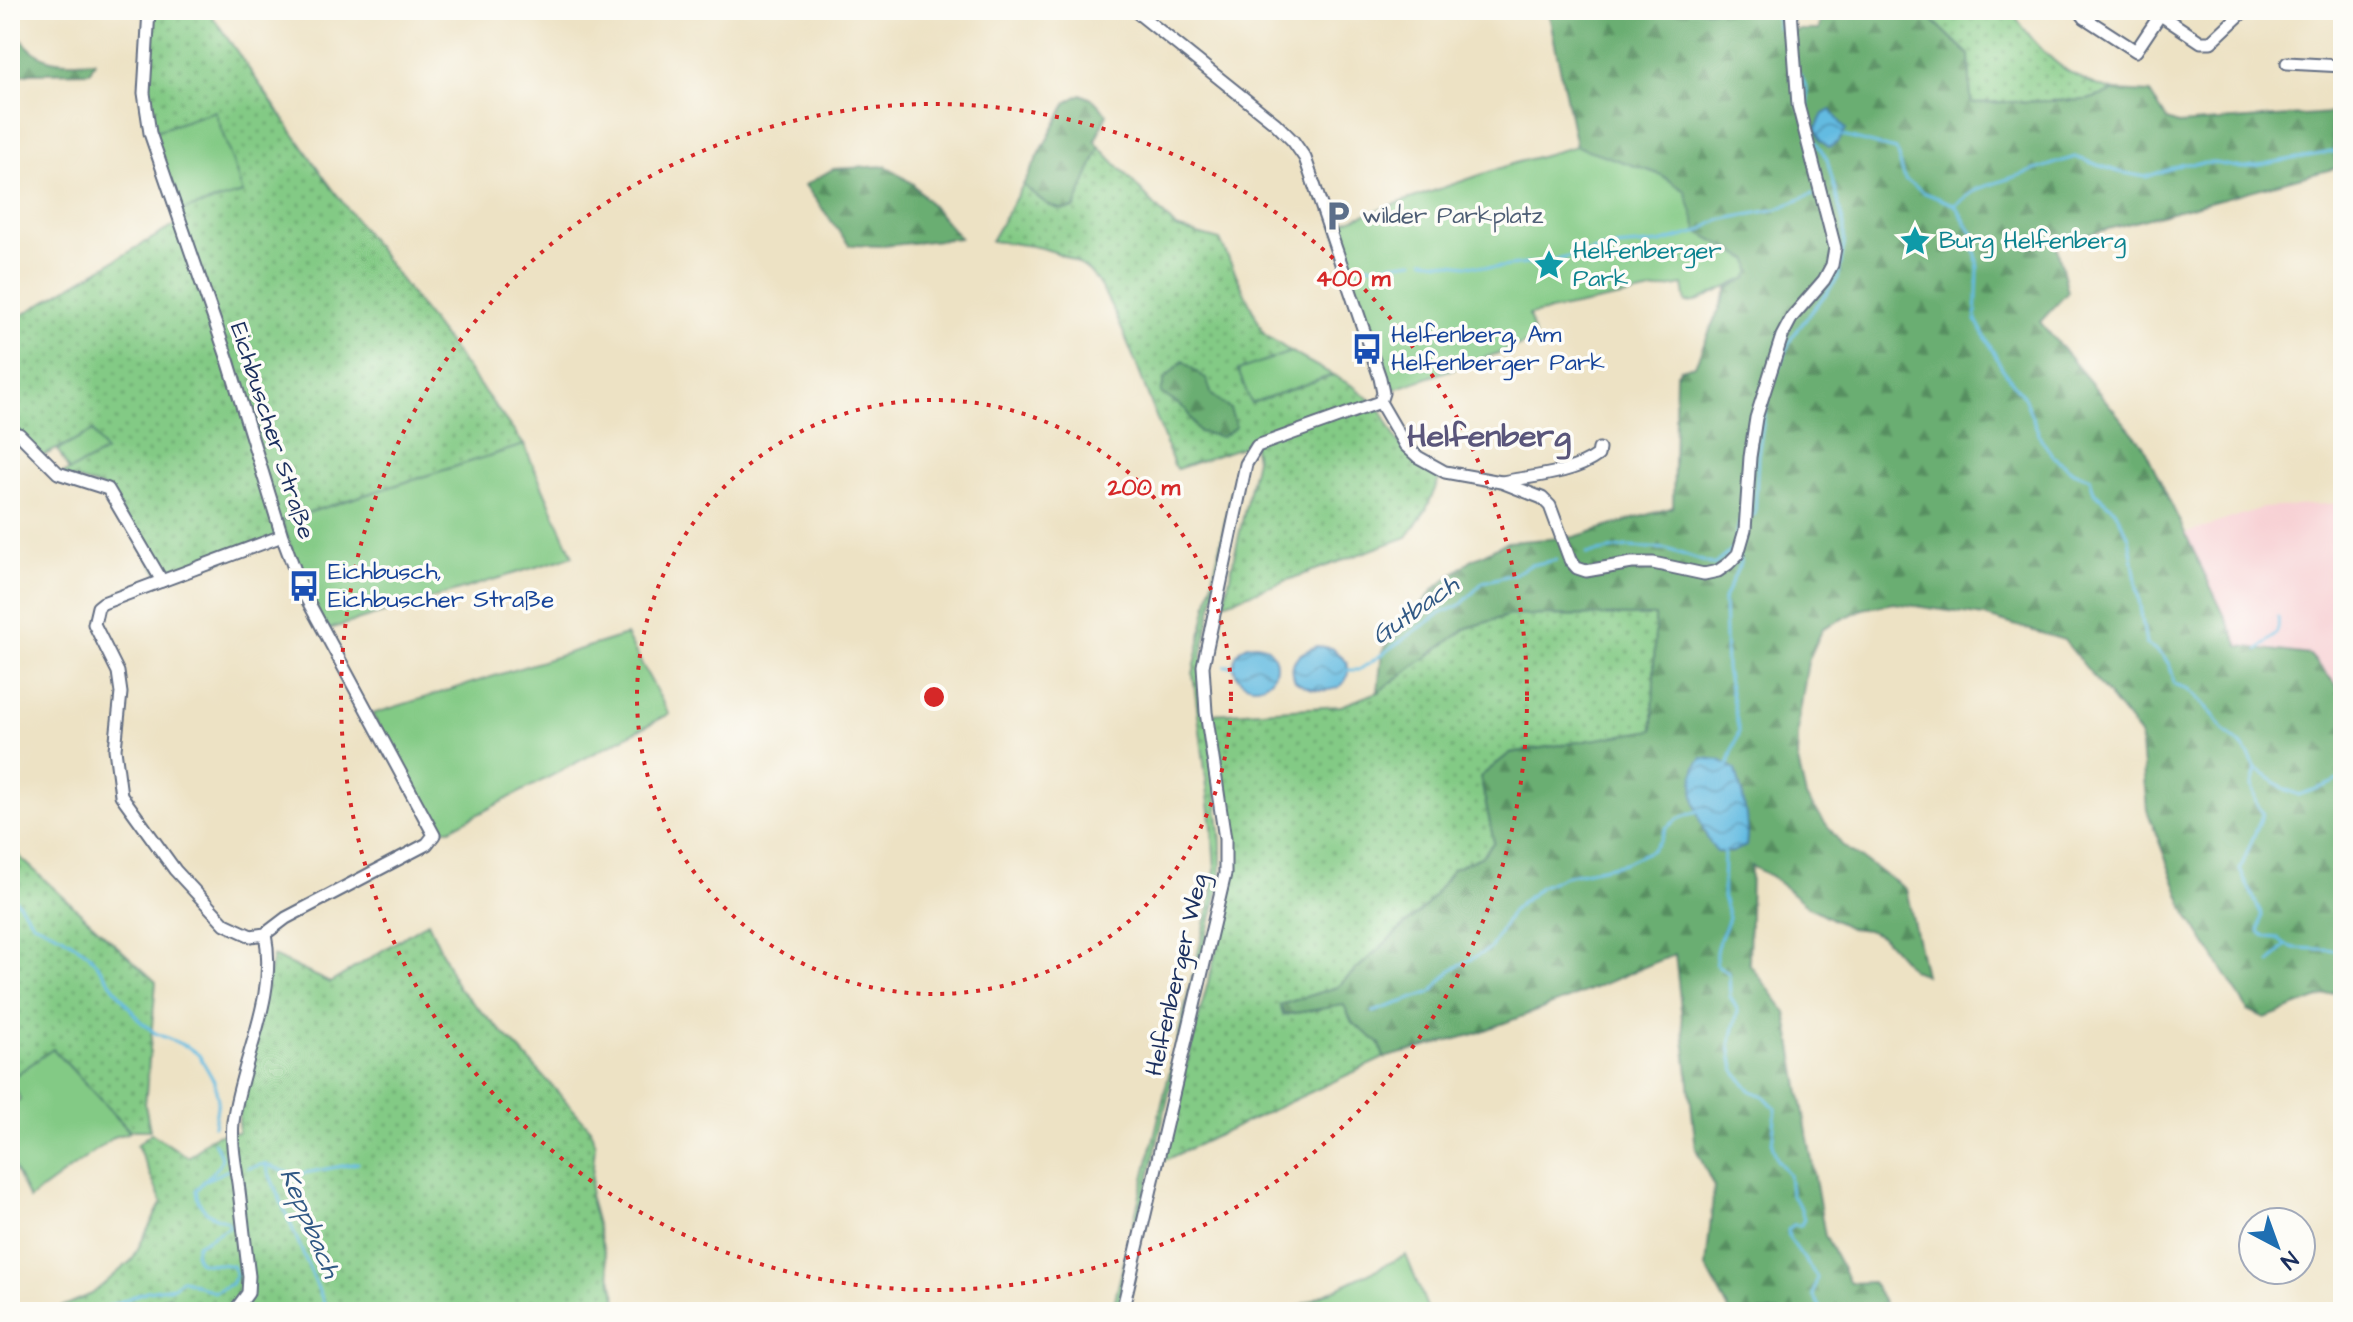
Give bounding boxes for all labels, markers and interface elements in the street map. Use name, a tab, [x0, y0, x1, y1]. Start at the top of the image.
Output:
parking icon: wilder Parkplatz	[1321, 199, 1355, 233]
place label: wilder Parkplatz	[1362, 199, 1544, 233]
place icon: Burg Helfenberg	[1898, 224, 1932, 258]
place label: Burg Helfenberg	[1939, 224, 2126, 259]
place label: Helfenberger Park	[1573, 234, 1722, 296]
place icon: Helfenberger Park	[1532, 248, 1566, 282]
text: 400 m	[1316, 262, 1391, 296]
street label: Eichbuscher Straße	[221, 318, 323, 544]
place label: Helfenberg, Am Helfenberger Park	[1391, 318, 1605, 381]
bus stop icon: Helfenberg, Am Helfenberger Park	[1350, 332, 1384, 366]
district label: Helfenberg	[1407, 414, 1571, 460]
text: 200 m	[1107, 471, 1180, 505]
place label: Eichbusch, Eichbuscher Straße	[328, 555, 554, 617]
water label: Gutbach	[1364, 566, 1467, 653]
bus stop icon: Eichbusch, Eichbuscher Straße	[287, 569, 321, 603]
centre of rings	[920, 683, 948, 711]
street label: Helfenberger Weg	[1137, 871, 1218, 1080]
water label: Keppbach	[271, 1163, 350, 1284]
north arrow	[2237, 1206, 2317, 1286]
text: N	[2274, 1244, 2305, 1276]

